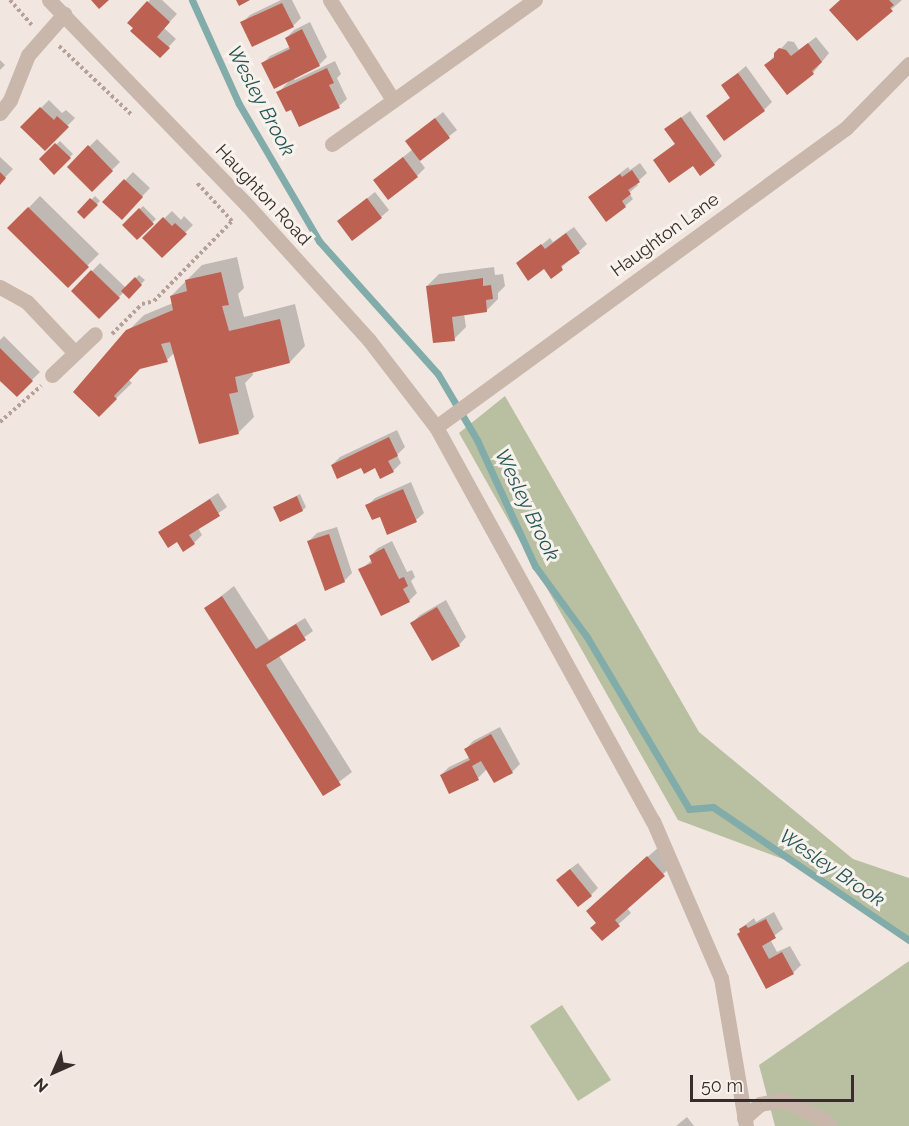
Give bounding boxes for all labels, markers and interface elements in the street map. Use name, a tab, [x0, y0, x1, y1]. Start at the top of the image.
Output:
water label: Wesley Brook	[222, 41, 300, 161]
street label: Haughton Road	[211, 140, 315, 250]
street label: Haughton Lane	[607, 189, 723, 281]
water label: Wesley Brook	[489, 445, 565, 565]
water label: Wesley Brook	[775, 824, 889, 912]
north arrow	[24, 1042, 84, 1102]
scale bar	[693, 1063, 856, 1101]
text: N	[30, 1074, 52, 1096]
text: 50 m	[701, 1075, 743, 1096]

